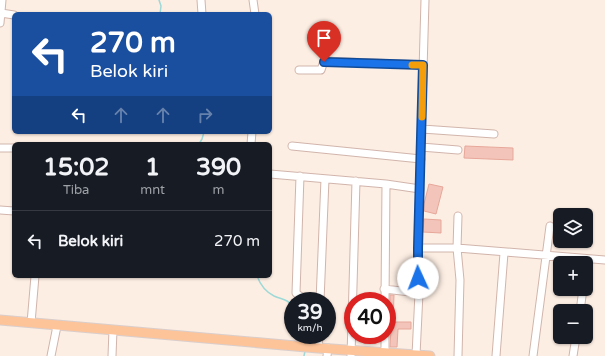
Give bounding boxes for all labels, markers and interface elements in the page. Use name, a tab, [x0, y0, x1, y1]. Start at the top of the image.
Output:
pin	[307, 21, 341, 62]
text: 270 m	[90, 26, 176, 60]
icon: arrive	[313, 27, 335, 49]
icon: left	[24, 28, 76, 80]
text: Belok kiri	[90, 60, 168, 82]
icon: left	[68, 104, 90, 126]
icon: ahead	[110, 104, 132, 126]
icon: ahead	[152, 104, 174, 126]
icon: right	[194, 104, 216, 126]
text: 15:02	[43, 153, 109, 182]
text: 1	[145, 153, 160, 182]
text: 390	[196, 153, 241, 182]
text: Tiba	[63, 182, 89, 198]
text: mnt	[140, 182, 165, 198]
text: m	[213, 182, 224, 198]
map controls	[553, 208, 593, 344]
button: layers	[553, 208, 593, 248]
icon: left	[24, 230, 46, 252]
text: Belok kiri	[58, 232, 123, 250]
text: 270 m	[214, 232, 260, 250]
button: +	[553, 256, 593, 296]
position arrow	[397, 257, 439, 299]
speed limit sign: 40	[344, 292, 396, 344]
text: 39	[297, 301, 323, 325]
button: −	[553, 304, 593, 344]
text: km/h	[297, 322, 323, 334]

